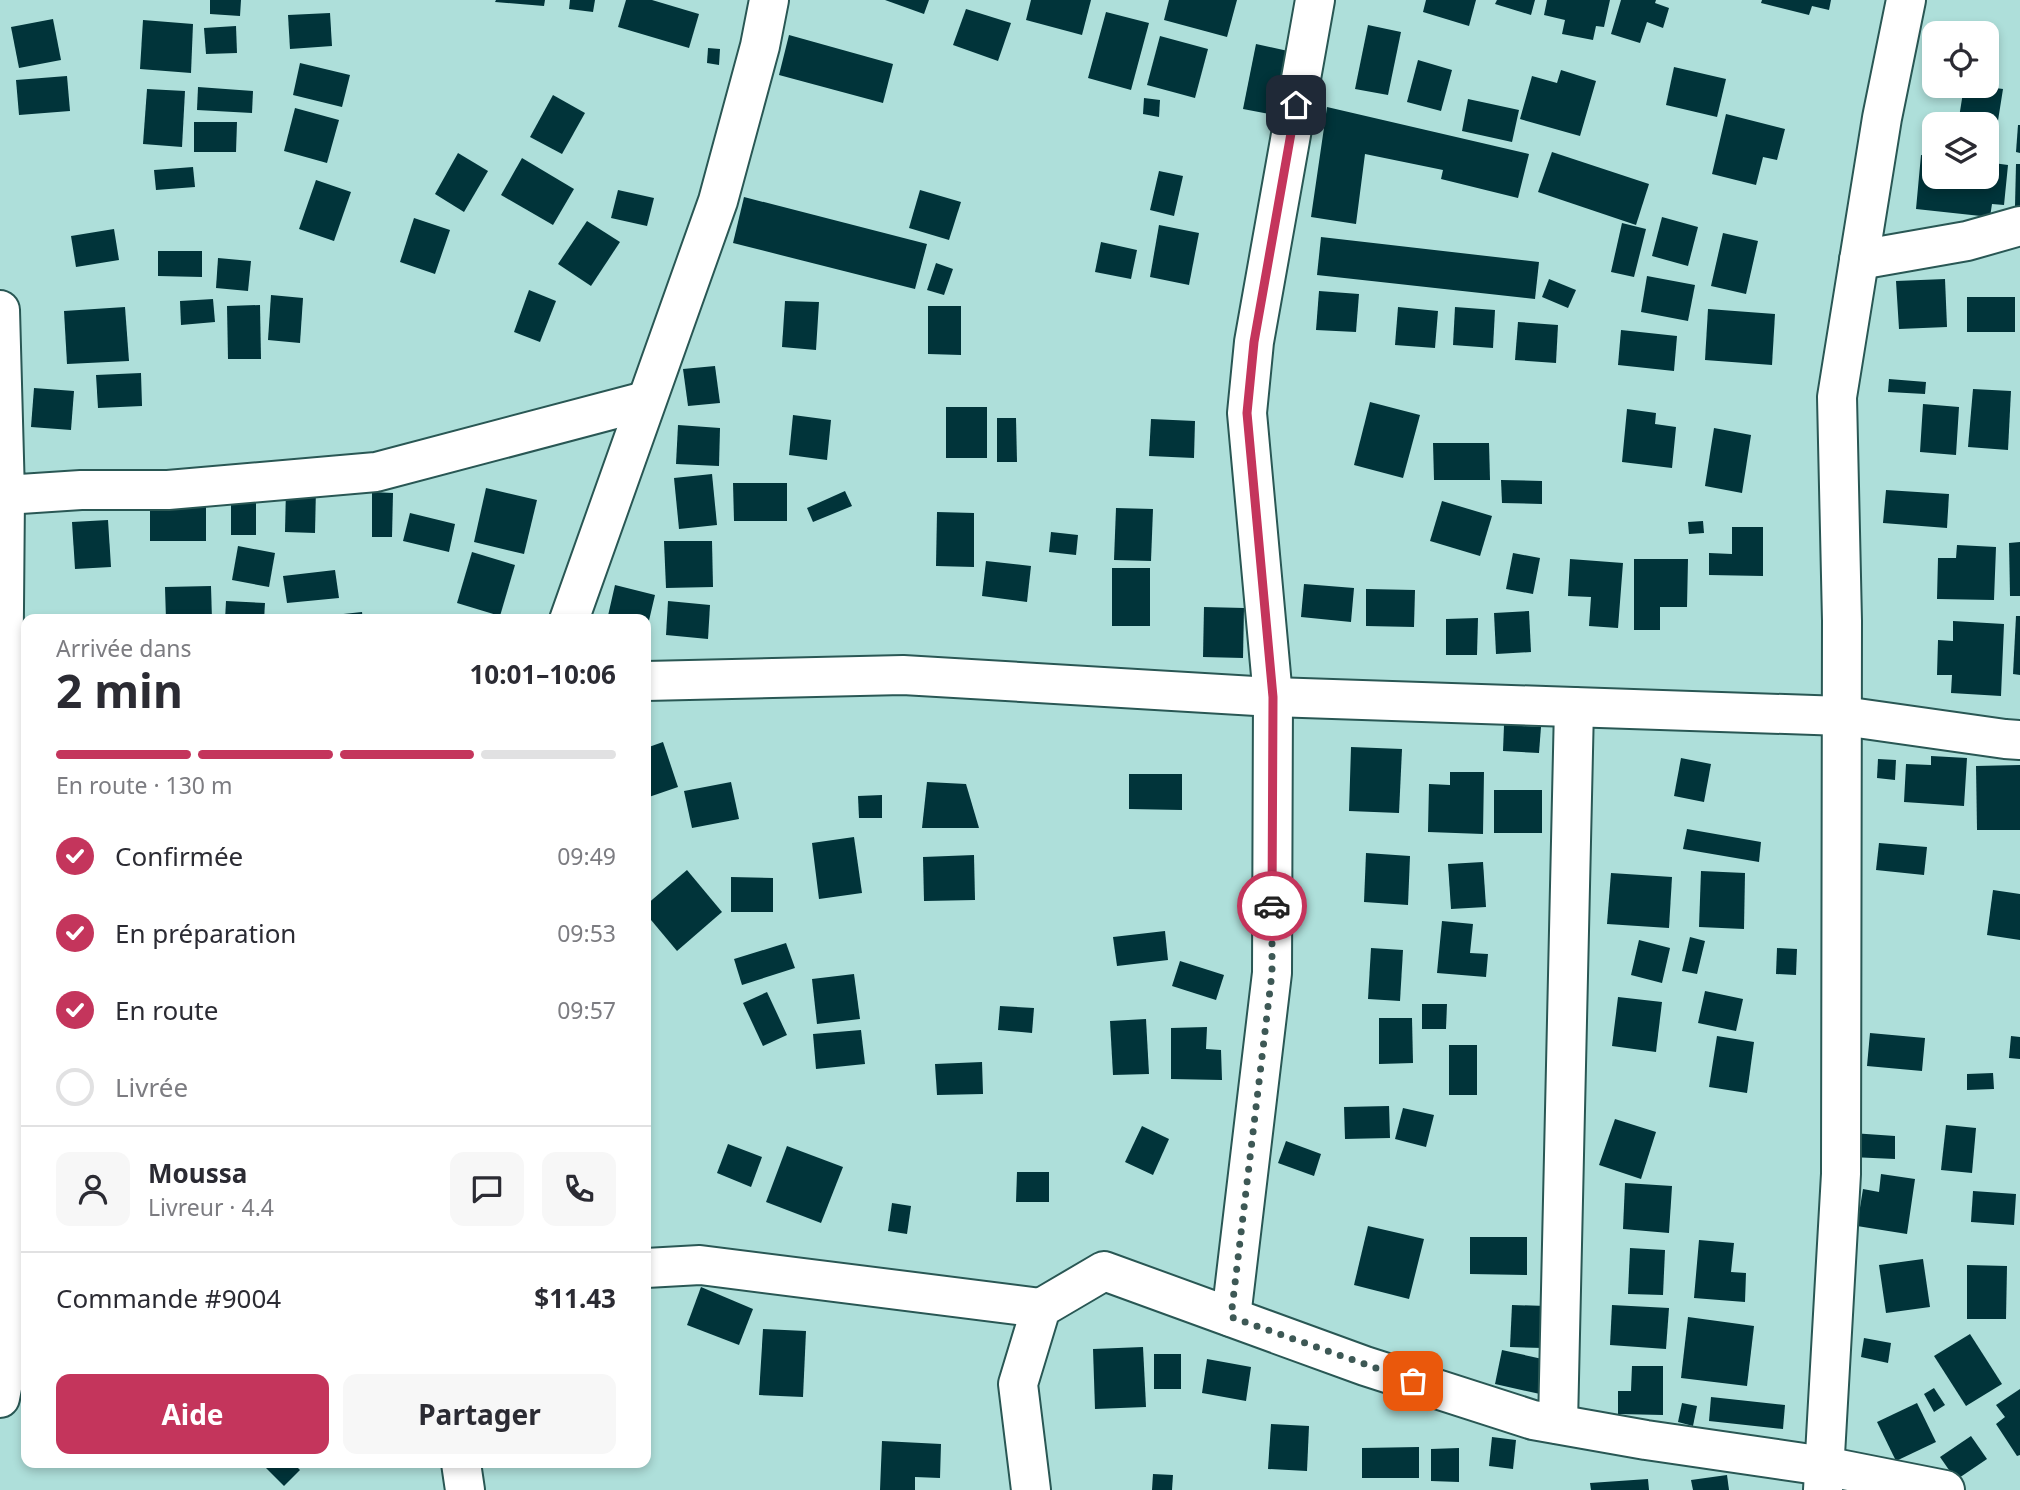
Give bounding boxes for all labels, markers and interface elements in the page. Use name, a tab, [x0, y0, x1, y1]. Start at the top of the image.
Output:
map controls	[1922, 21, 1999, 189]
button: locate	[1922, 21, 1999, 98]
pin	[1266, 75, 1326, 135]
icon: home	[1277, 86, 1315, 124]
button: layers	[1922, 112, 1999, 189]
text: Arrivée dans	[56, 632, 192, 664]
text: 10:01–10:06	[469, 656, 616, 692]
text: 2 min	[56, 659, 183, 721]
text: En route · 130 m	[56, 769, 233, 801]
icon: check	[56, 837, 94, 875]
text: Confirmée	[115, 838, 243, 874]
text: 09:49	[557, 840, 616, 872]
courier	[1237, 871, 1307, 941]
icon: car	[1253, 887, 1291, 925]
icon: check	[56, 914, 94, 952]
text: En préparation	[115, 915, 296, 951]
text: 09:53	[557, 917, 616, 949]
icon: check	[56, 991, 94, 1029]
text: En route	[115, 992, 218, 1028]
text: 09:57	[557, 994, 616, 1026]
text: Livrée	[115, 1069, 188, 1105]
button: person	[56, 1152, 130, 1226]
button: chat	[450, 1152, 524, 1226]
button: phone	[542, 1152, 616, 1226]
text: Moussa	[148, 1155, 247, 1191]
text: Livreur · 4.4	[148, 1191, 274, 1223]
text: Commande #9004	[56, 1280, 281, 1316]
text: $11.43	[534, 1280, 616, 1316]
pin	[1383, 1351, 1443, 1411]
icon: bag	[1394, 1362, 1432, 1400]
button: Aide	[56, 1374, 329, 1454]
button: Partager	[343, 1374, 616, 1454]

